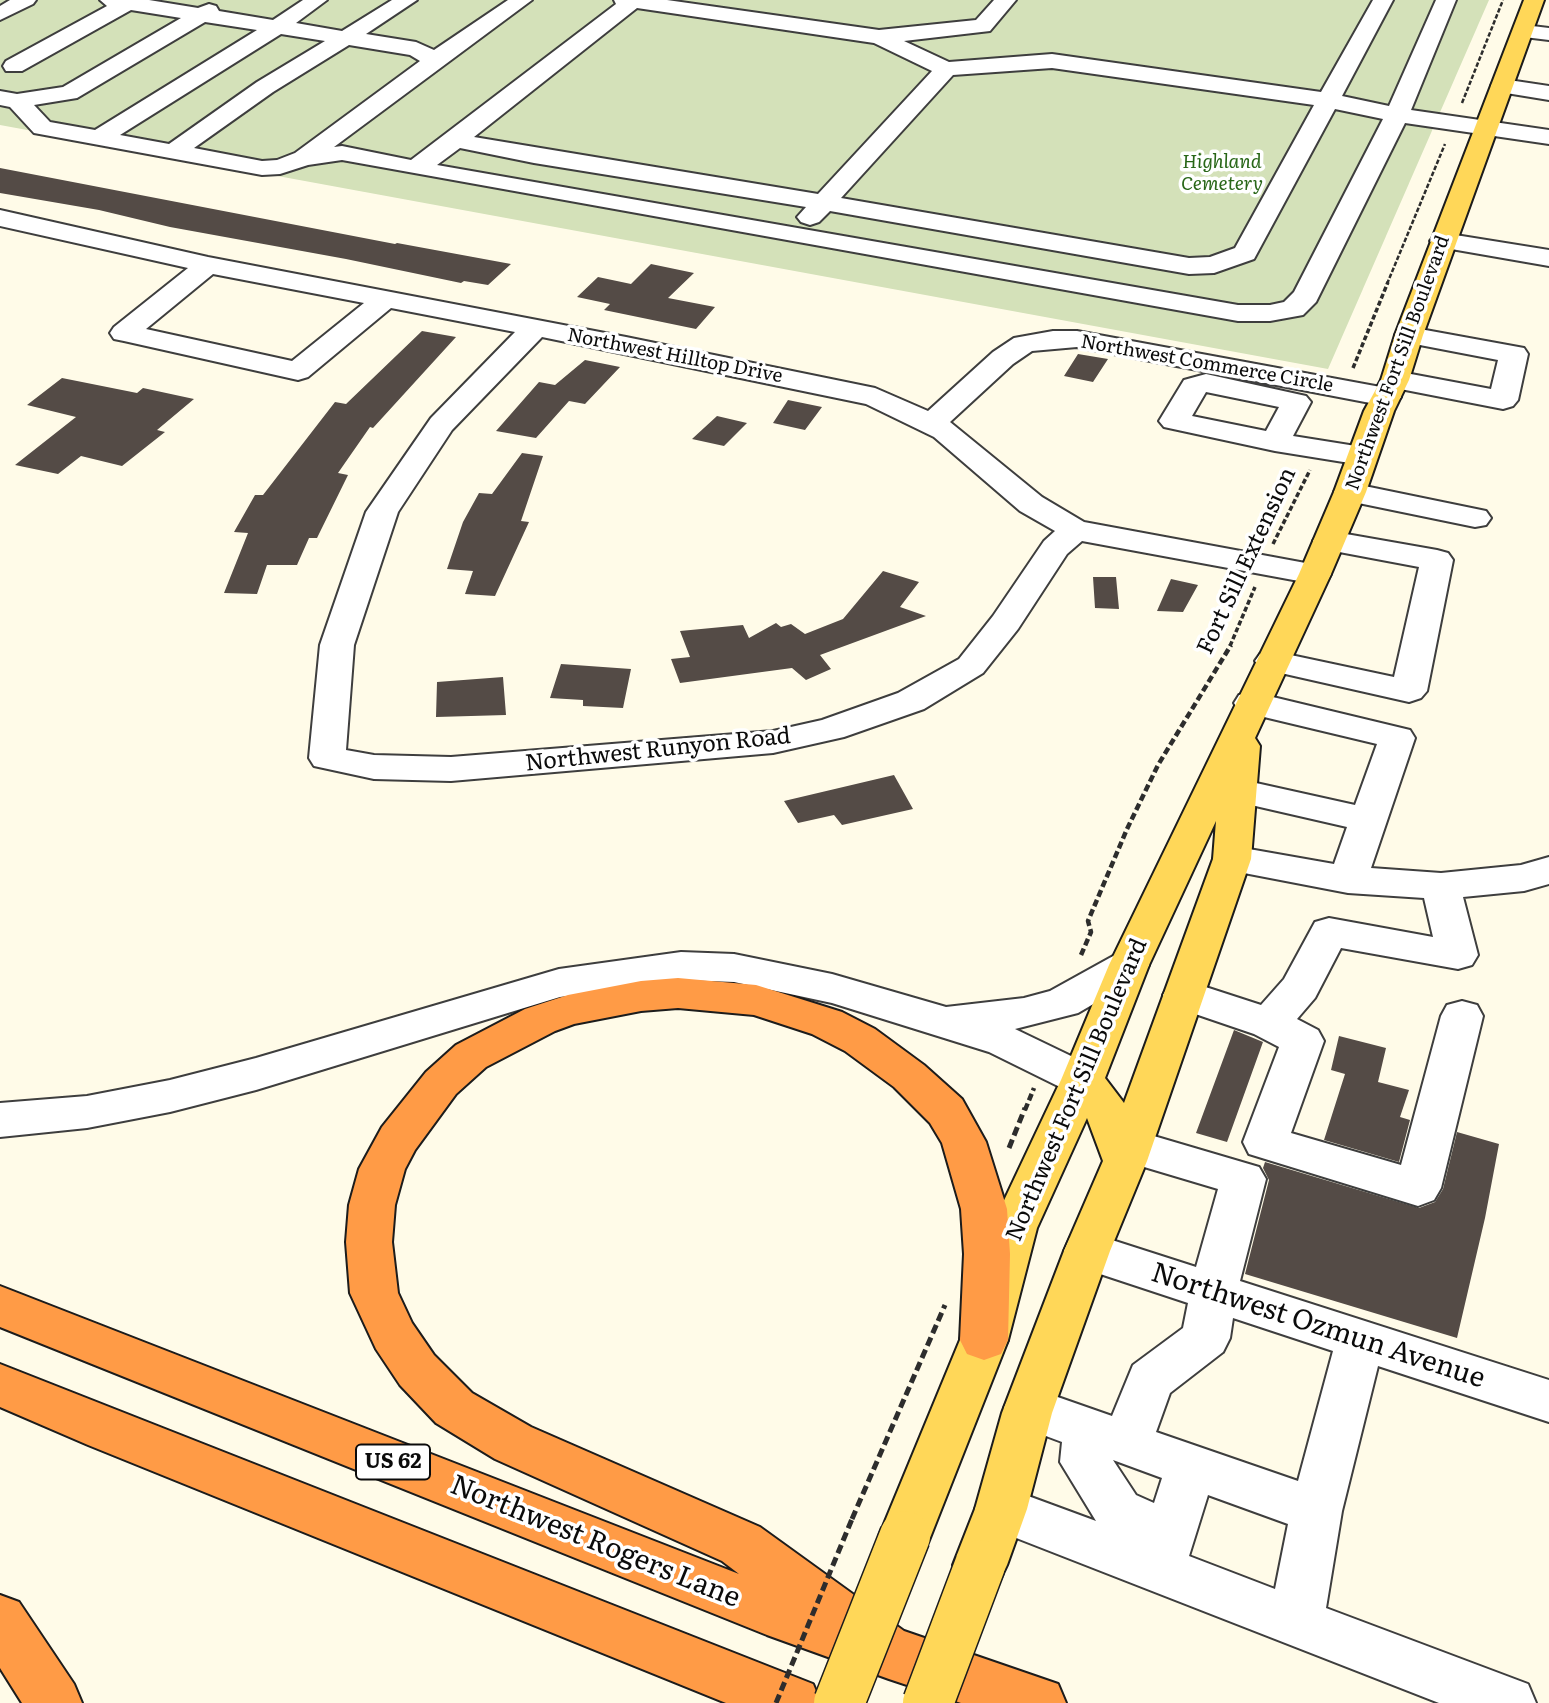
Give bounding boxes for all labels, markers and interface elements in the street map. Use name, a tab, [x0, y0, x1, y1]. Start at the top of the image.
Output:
park label: Highland Cemetery	[1181, 151, 1263, 195]
street label: Northwest Fort Sill Boulevard	[1341, 233, 1455, 493]
street label: Northwest Hilltop Drive	[565, 324, 785, 388]
street label: Northwest Commerce Circle	[1079, 331, 1335, 397]
street label: Fort Sill Extension	[1192, 463, 1302, 659]
street label: Northwest Runyon Road	[524, 722, 792, 778]
street label: Northwest Fort Sill Boulevard	[1001, 935, 1153, 1245]
street label: Northwest Ozmun Avenue	[1147, 1256, 1489, 1396]
road number: US 62	[356, 1444, 430, 1480]
street label: Northwest Rogers Lane	[445, 1468, 745, 1616]

